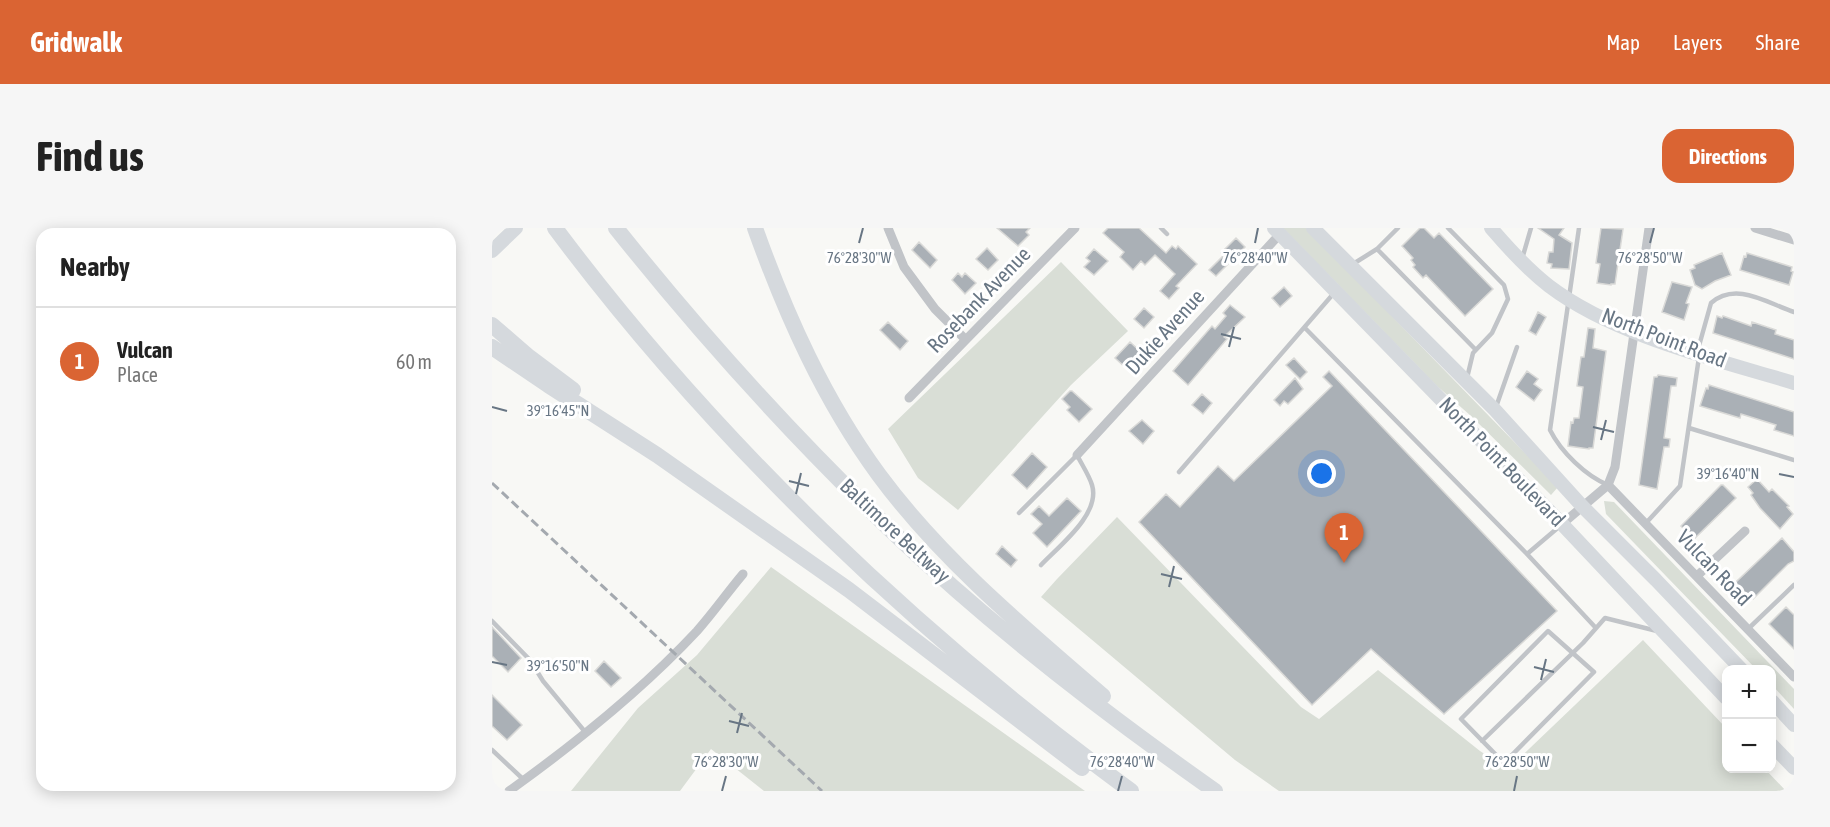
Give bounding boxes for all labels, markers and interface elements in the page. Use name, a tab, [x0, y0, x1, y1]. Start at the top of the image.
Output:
text: Gridwalk	[30, 26, 122, 58]
text: Map	[1606, 30, 1640, 54]
text: Layers	[1673, 30, 1723, 54]
text: Share	[1756, 30, 1800, 54]
button: Directions	[1662, 129, 1794, 183]
text: Find us	[36, 132, 144, 180]
street label: Rosebank Avenue	[922, 242, 1035, 357]
text: 76°28'30"W	[827, 249, 891, 266]
text: 76°28'40"W	[1223, 249, 1287, 266]
text: 76°28'50"W	[1618, 249, 1682, 266]
text: Nearby	[60, 252, 130, 282]
street label: Dukie Avenue	[1120, 284, 1209, 379]
street label: North Point Road	[1599, 302, 1730, 372]
text: Vulcan	[117, 337, 173, 363]
text: 1	[75, 350, 84, 373]
text: 60 m	[396, 350, 432, 373]
text: Place	[117, 363, 158, 386]
street label: North Point Boulevard	[1435, 392, 1570, 531]
text: 39°16'45"N	[527, 402, 589, 419]
your location	[1307, 459, 1336, 488]
text: 39°16'40"N	[1697, 465, 1759, 482]
street label: Baltimore Beltway	[836, 473, 956, 588]
pin: 1	[1324, 514, 1364, 563]
street label: Vulcan Road	[1673, 524, 1757, 610]
text: 39°16'50"N	[527, 657, 589, 674]
map controls	[1722, 665, 1776, 773]
button: +	[1722, 665, 1776, 719]
button: −	[1722, 719, 1776, 773]
text: 76°28'30"W	[694, 753, 758, 770]
text: 76°28'40"W	[1090, 753, 1154, 770]
text: 76°28'50"W	[1485, 753, 1549, 770]

